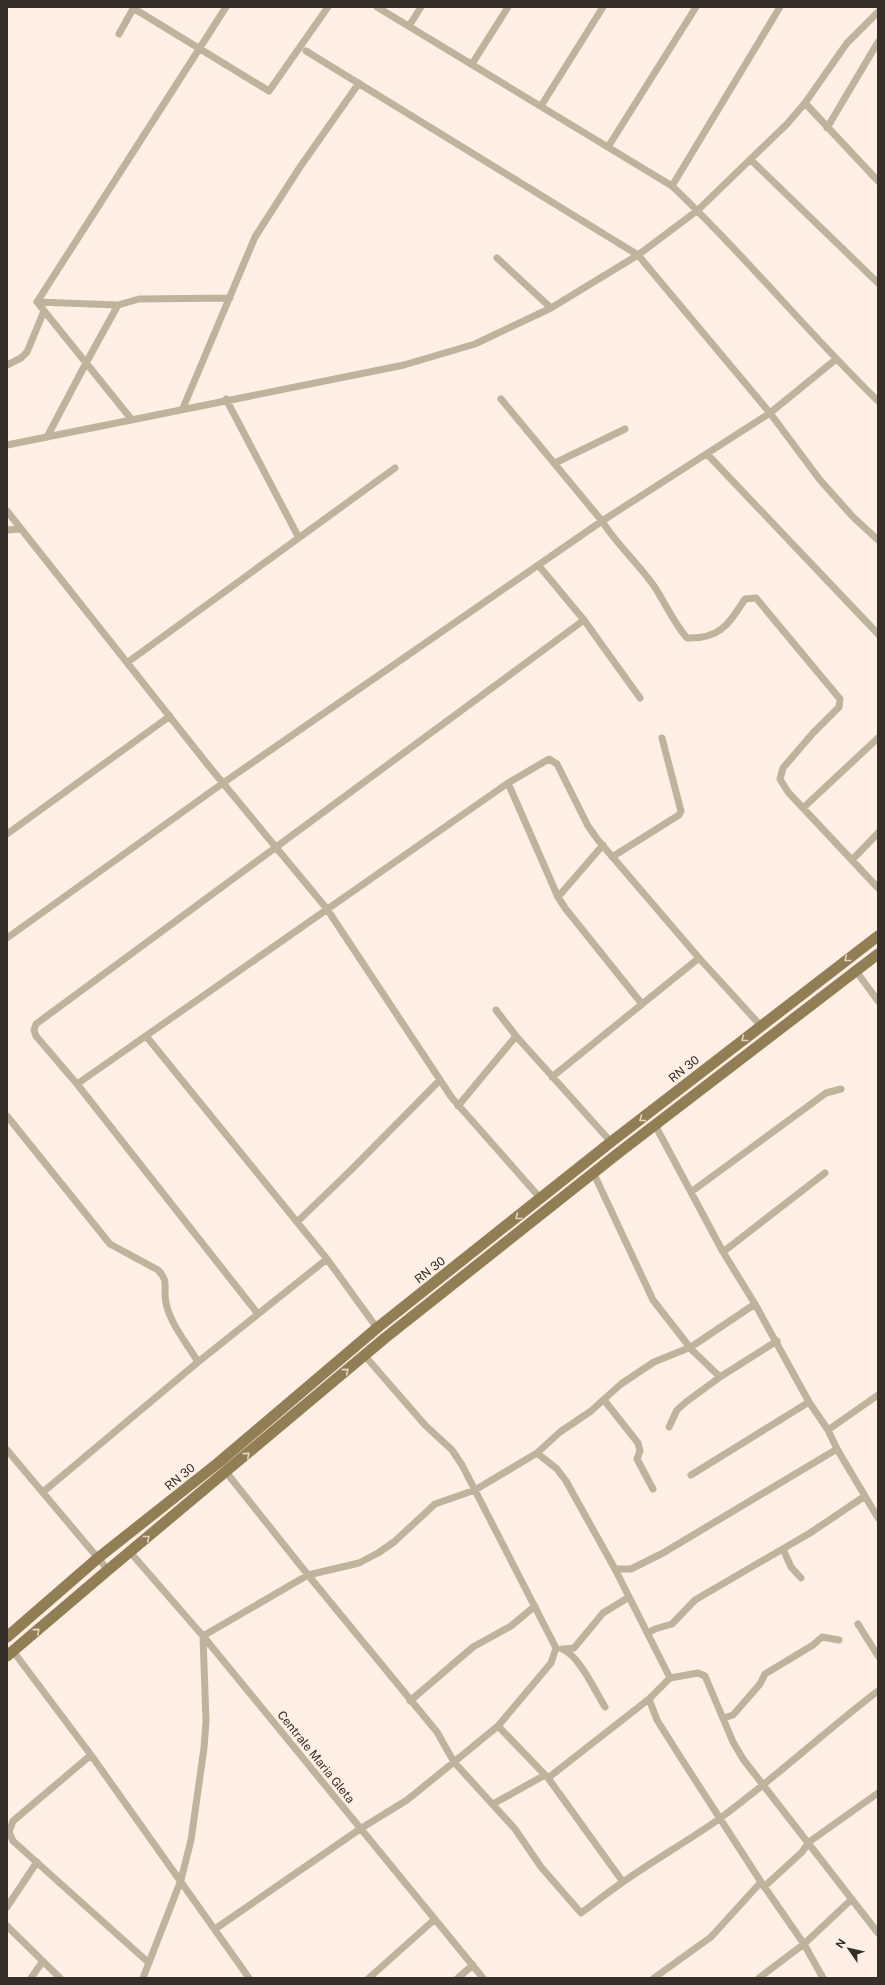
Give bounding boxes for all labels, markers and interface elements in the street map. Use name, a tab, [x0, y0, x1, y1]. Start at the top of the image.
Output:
one-way arrow	[845, 955, 852, 962]
one-way arrow	[742, 1034, 749, 1041]
street label: RN 30	[666, 1053, 702, 1085]
one-way arrow	[639, 1114, 646, 1121]
one-way arrow	[516, 1213, 523, 1220]
street label: RN 30	[412, 1254, 448, 1286]
one-way arrow	[342, 1369, 349, 1376]
one-way arrow	[242, 1453, 249, 1460]
street label: RN 30	[162, 1461, 198, 1493]
one-way arrow	[142, 1535, 149, 1542]
one-way arrow	[32, 1628, 39, 1635]
street label: Centrale Maria Gleta	[274, 1708, 358, 1806]
north arrow	[829, 1929, 869, 1969]
text: N	[833, 1936, 848, 1950]

